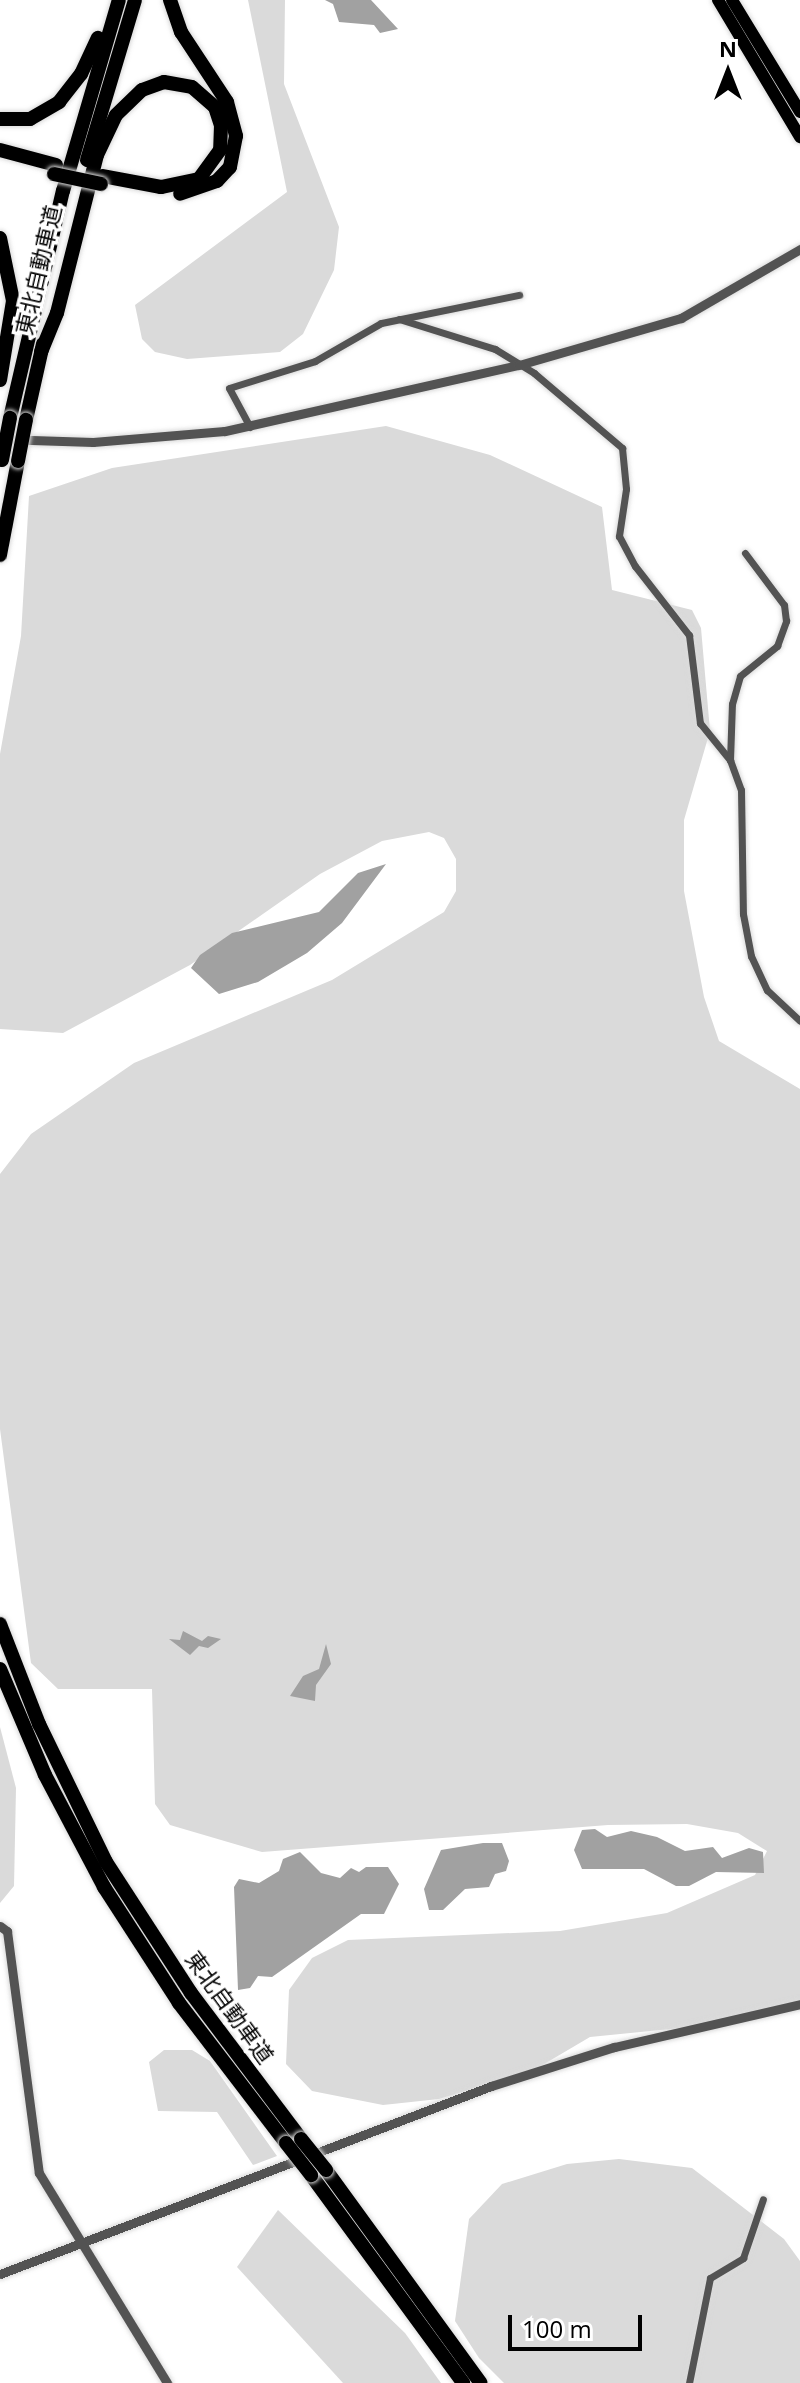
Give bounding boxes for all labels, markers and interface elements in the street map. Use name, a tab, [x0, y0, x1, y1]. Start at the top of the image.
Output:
north arrow	[688, 32, 768, 112]
text: N	[719, 33, 737, 63]
street label: 東北自動車道	[10, 203, 66, 337]
street label: 東北自動車道	[181, 1946, 279, 2068]
scale bar	[512, 2299, 646, 2349]
text: 100 m	[522, 2312, 592, 2345]

